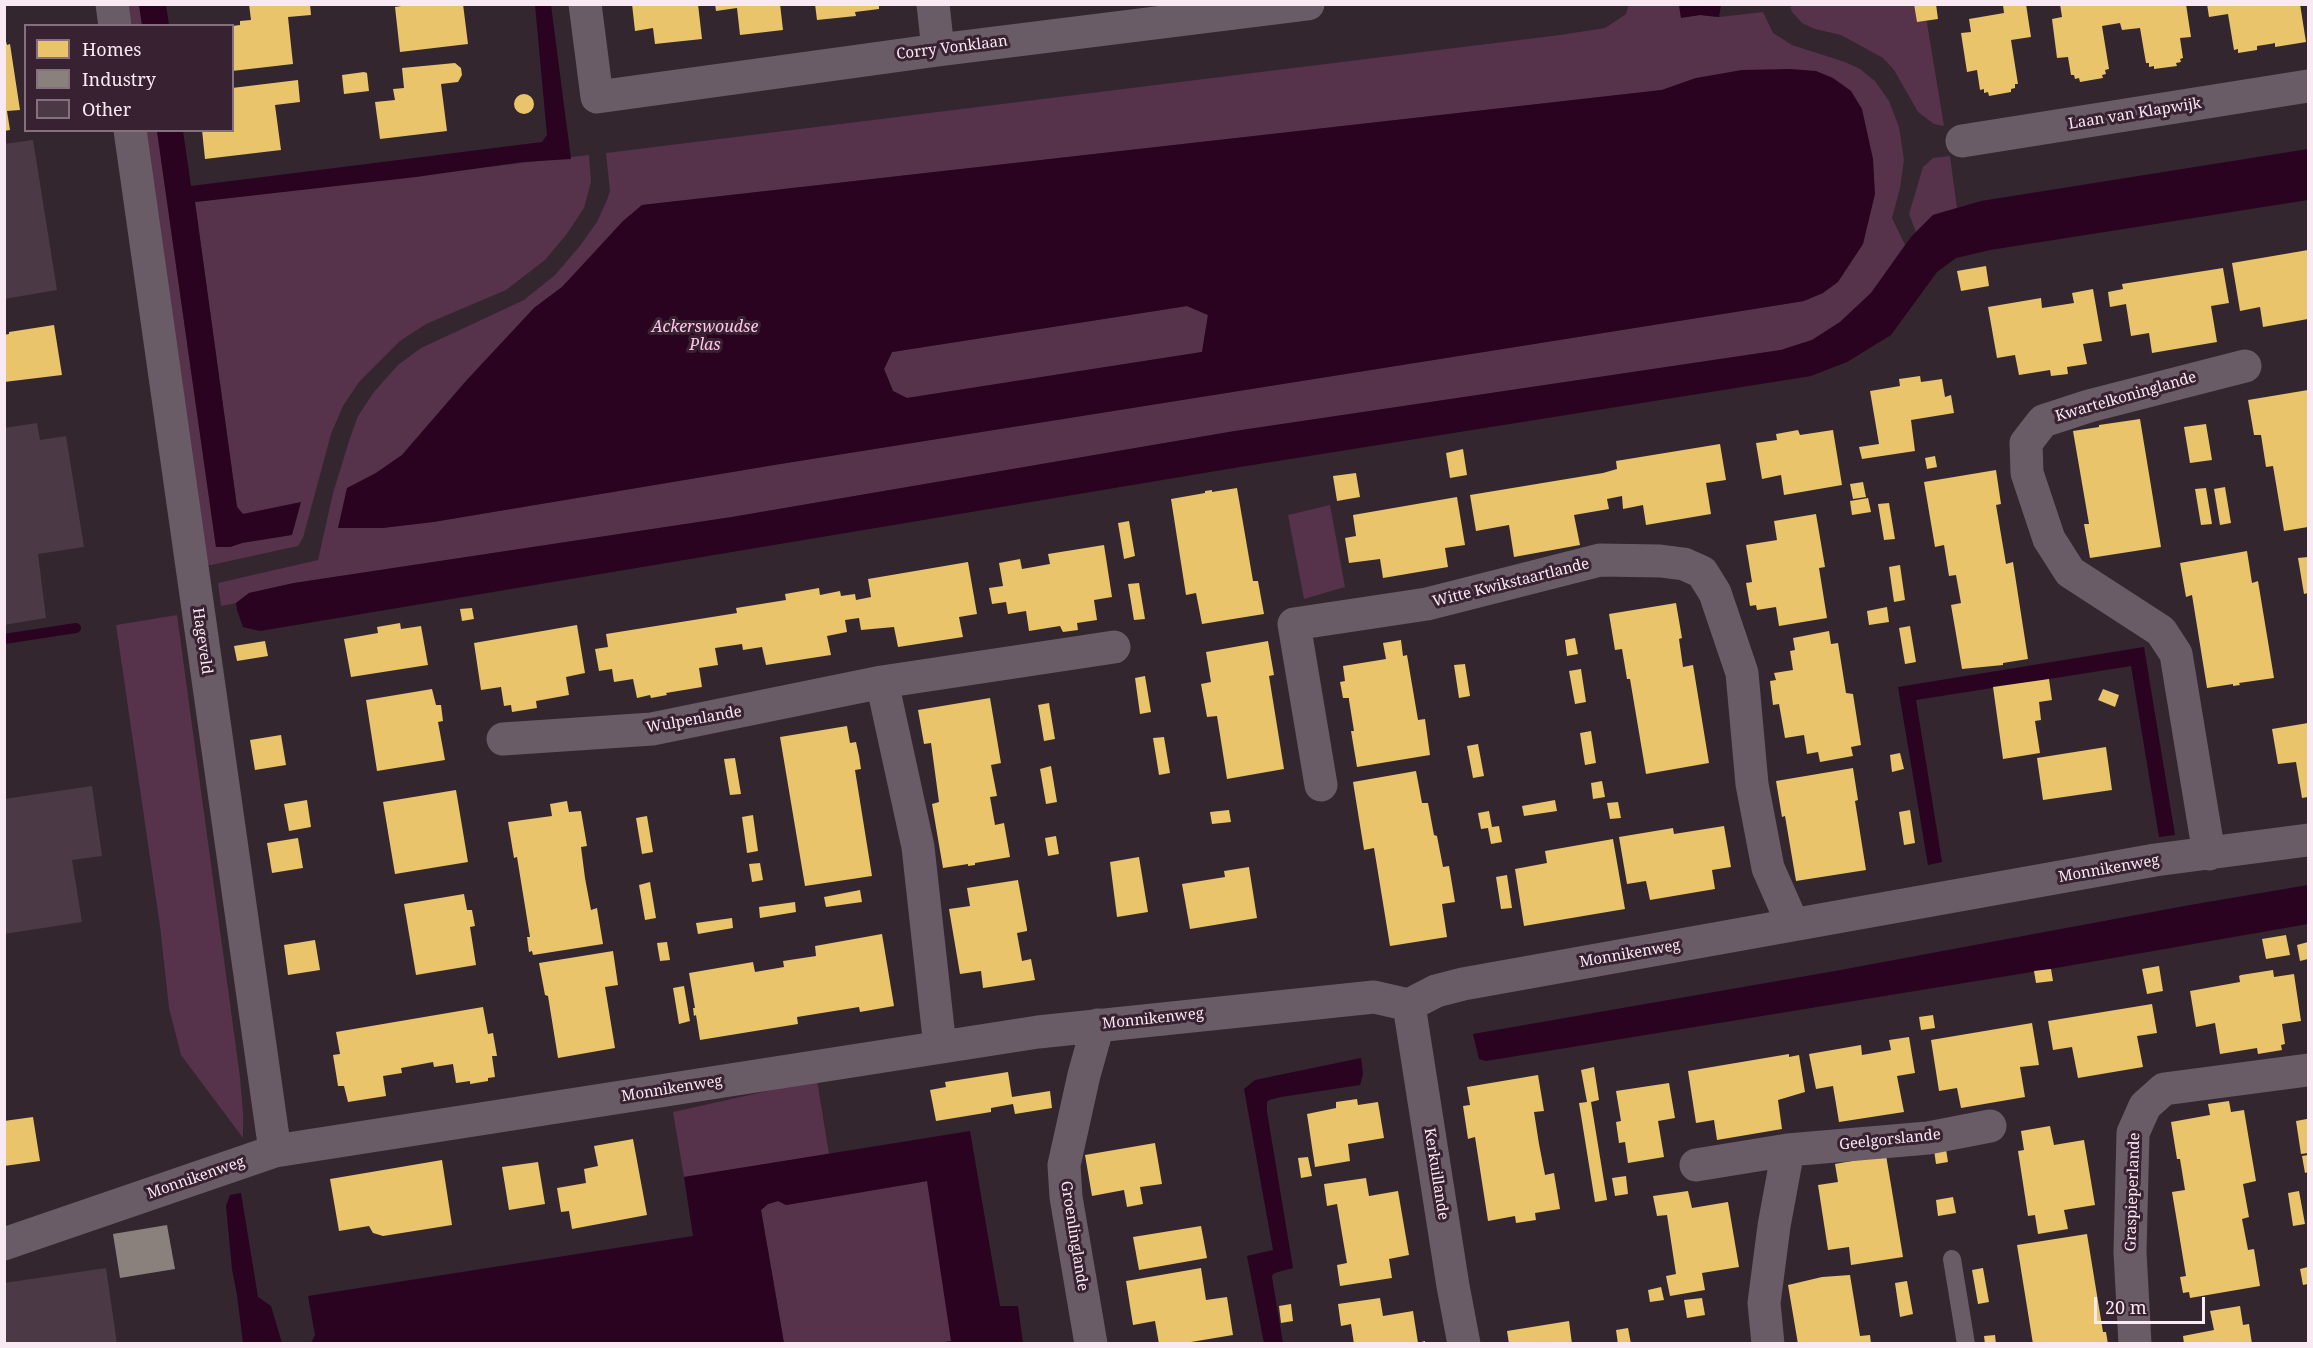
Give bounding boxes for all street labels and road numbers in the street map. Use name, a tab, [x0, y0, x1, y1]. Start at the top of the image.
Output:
street label: Corry Vonklaan	[895, 32, 1009, 64]
street label: Laan van Klapwijk	[2067, 95, 2203, 133]
street label: Kwartelkoninglande	[2053, 368, 2199, 426]
street label: Witte Kwikstaartlande	[1431, 555, 1591, 611]
street label: Hageveld	[188, 607, 216, 675]
street label: Wulpenlande	[645, 703, 743, 737]
street label: Monnikenweg	[2057, 851, 2161, 887]
street label: Monnikenweg	[1578, 936, 1682, 972]
street label: Monnikenweg	[1101, 1005, 1205, 1033]
street label: Monnikenweg	[620, 1072, 724, 1106]
street label: Geelgorslande	[1838, 1126, 1942, 1154]
street label: Kerkuillande	[1420, 1127, 1452, 1221]
street label: Graspieperlande	[2122, 1132, 2144, 1252]
street label: Monnikenweg	[145, 1153, 247, 1203]
street label: Groenlinglande	[1056, 1180, 1092, 1292]

